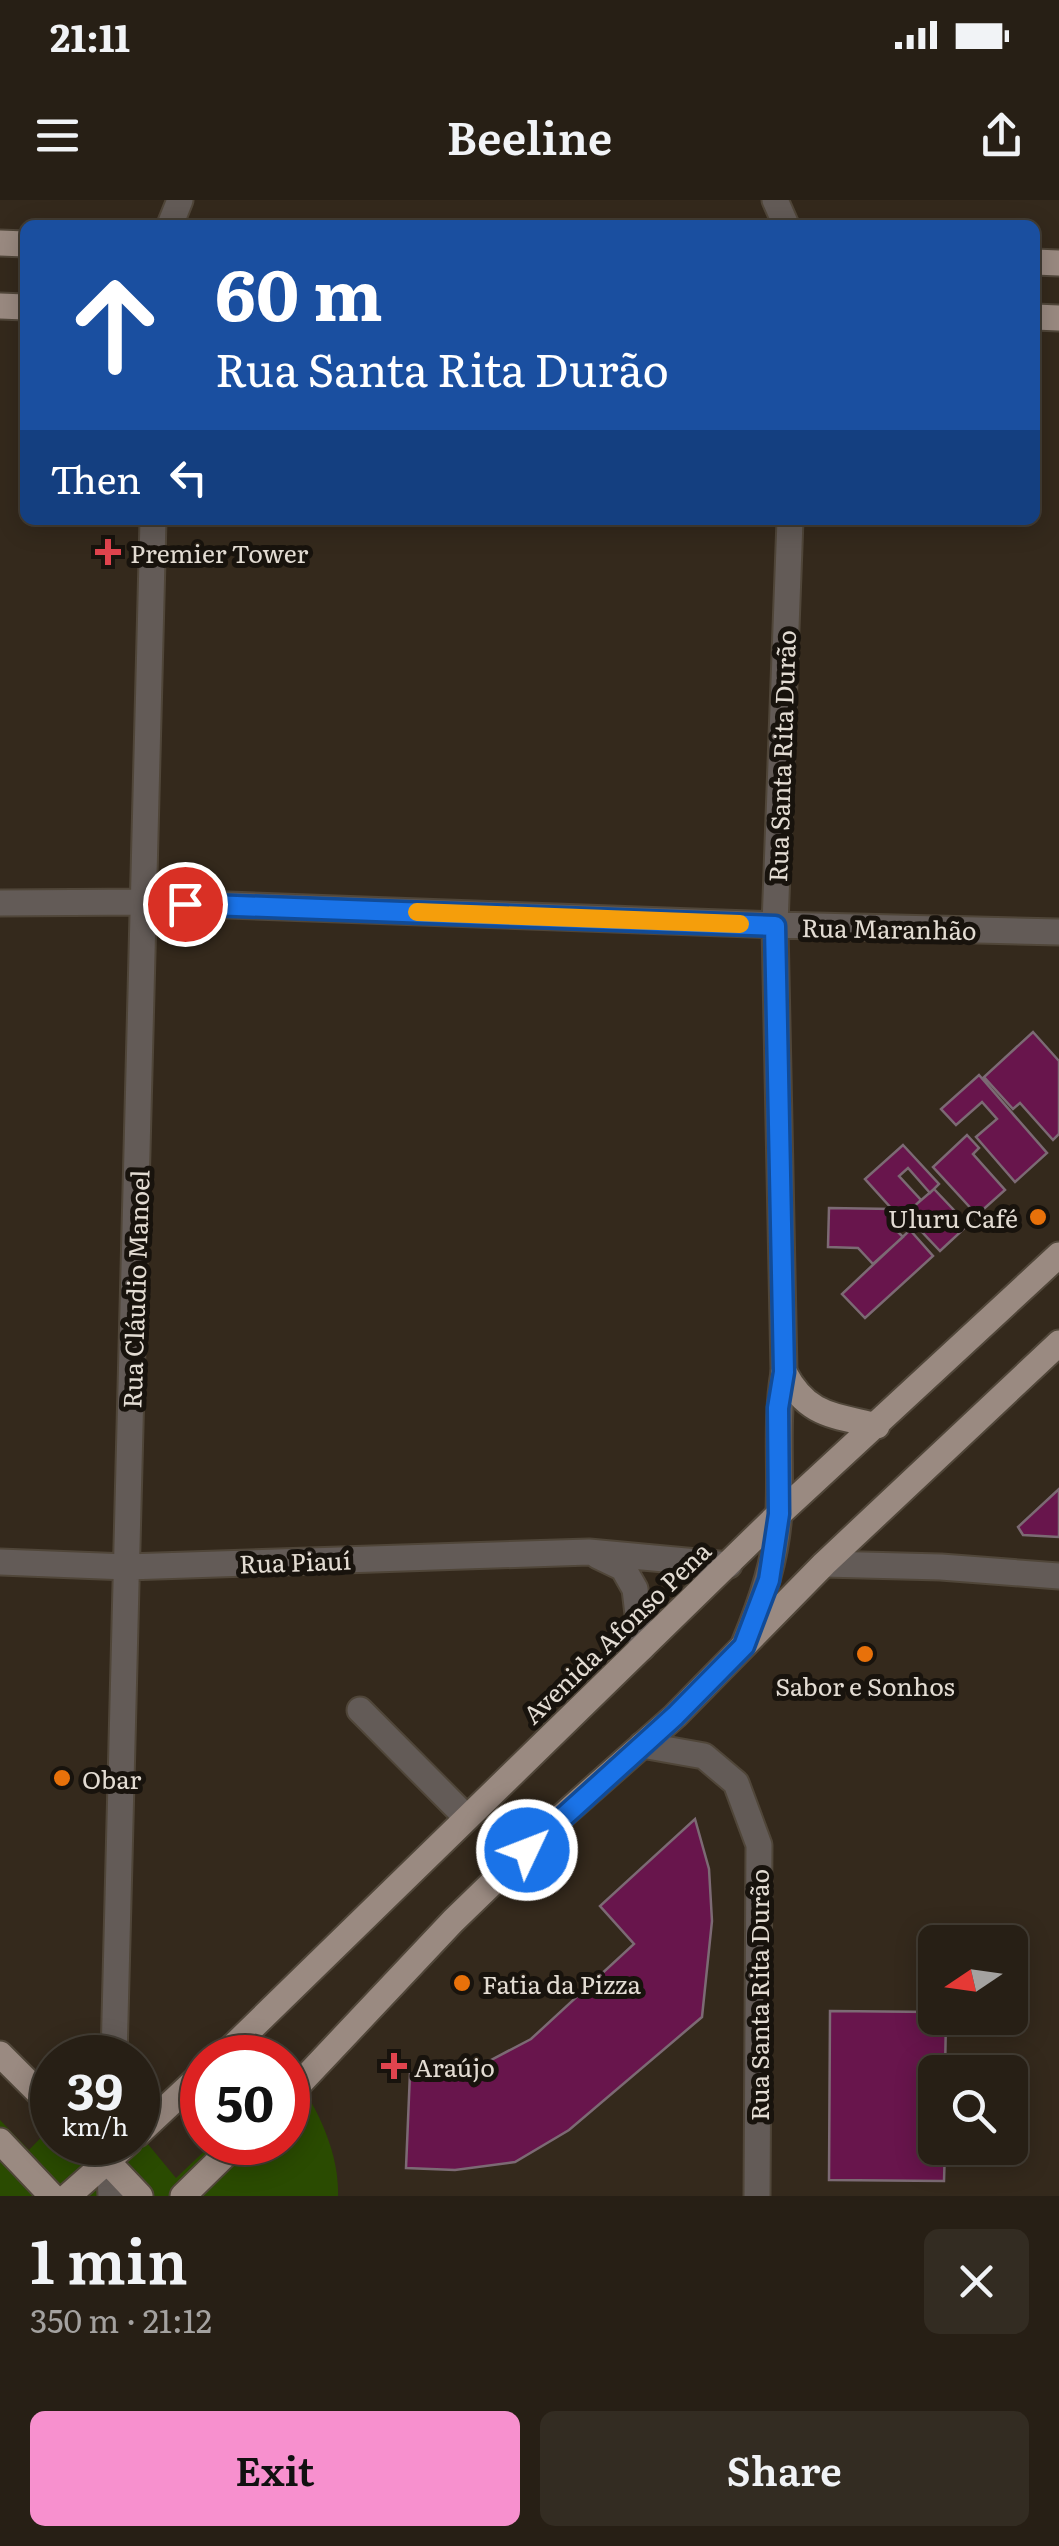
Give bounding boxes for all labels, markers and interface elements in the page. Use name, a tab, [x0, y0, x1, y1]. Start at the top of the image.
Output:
text: 21:11	[50, 7, 130, 64]
text: Beeline	[447, 102, 612, 169]
icon: menu	[30, 108, 85, 163]
icon: share	[974, 108, 1029, 163]
text: 60 m	[215, 239, 383, 343]
icon: ahead	[50, 260, 180, 390]
text: Rua Santa Rita Durão	[215, 334, 669, 401]
text: Then	[50, 449, 141, 506]
icon: left	[161, 450, 216, 505]
place label: Premier Tower	[130, 534, 308, 571]
marker: Premier Tower	[95, 539, 121, 565]
street label: Rua Santa Rita Durão	[758, 629, 804, 883]
pin	[143, 862, 228, 947]
icon: arrive	[158, 877, 213, 932]
street label: Rua Maranhão	[801, 908, 977, 948]
street label: Rua Cláudio Manoel	[112, 1169, 158, 1409]
place label: Uluru Café	[888, 1199, 1018, 1236]
marker: Uluru Café	[1027, 1206, 1049, 1228]
street label: Avenida Afonso Pena	[514, 1532, 719, 1732]
street label: Rua Piauí	[239, 1541, 351, 1581]
marker: Sabor e Sonhos	[854, 1643, 876, 1665]
place label: Sabor e Sonhos	[775, 1667, 955, 1704]
place label: Obar	[82, 1760, 141, 1797]
marker: Obar	[51, 1767, 73, 1789]
position arrow	[475, 1798, 579, 1902]
street label: Rua Santa Rita Durão	[740, 1869, 777, 2121]
north arrow	[918, 1925, 1028, 2035]
map controls	[918, 1925, 1028, 2165]
place label: Fatia da Pizza	[482, 1965, 641, 2002]
marker: Fatia da Pizza	[451, 1972, 473, 1994]
speed limit sign: 50	[180, 2035, 310, 2165]
place label: Araújo	[414, 2048, 495, 2085]
text: 39	[67, 2051, 123, 2125]
marker: Araújo	[383, 2055, 405, 2077]
button: search	[918, 2055, 1028, 2165]
text: km/h	[62, 2107, 128, 2144]
text: 1 min	[30, 2213, 188, 2302]
button: close	[924, 2229, 1029, 2334]
text: 350 m · 21:12	[30, 2295, 212, 2343]
button: Exit	[30, 2411, 520, 2526]
button: Share	[540, 2411, 1029, 2526]

